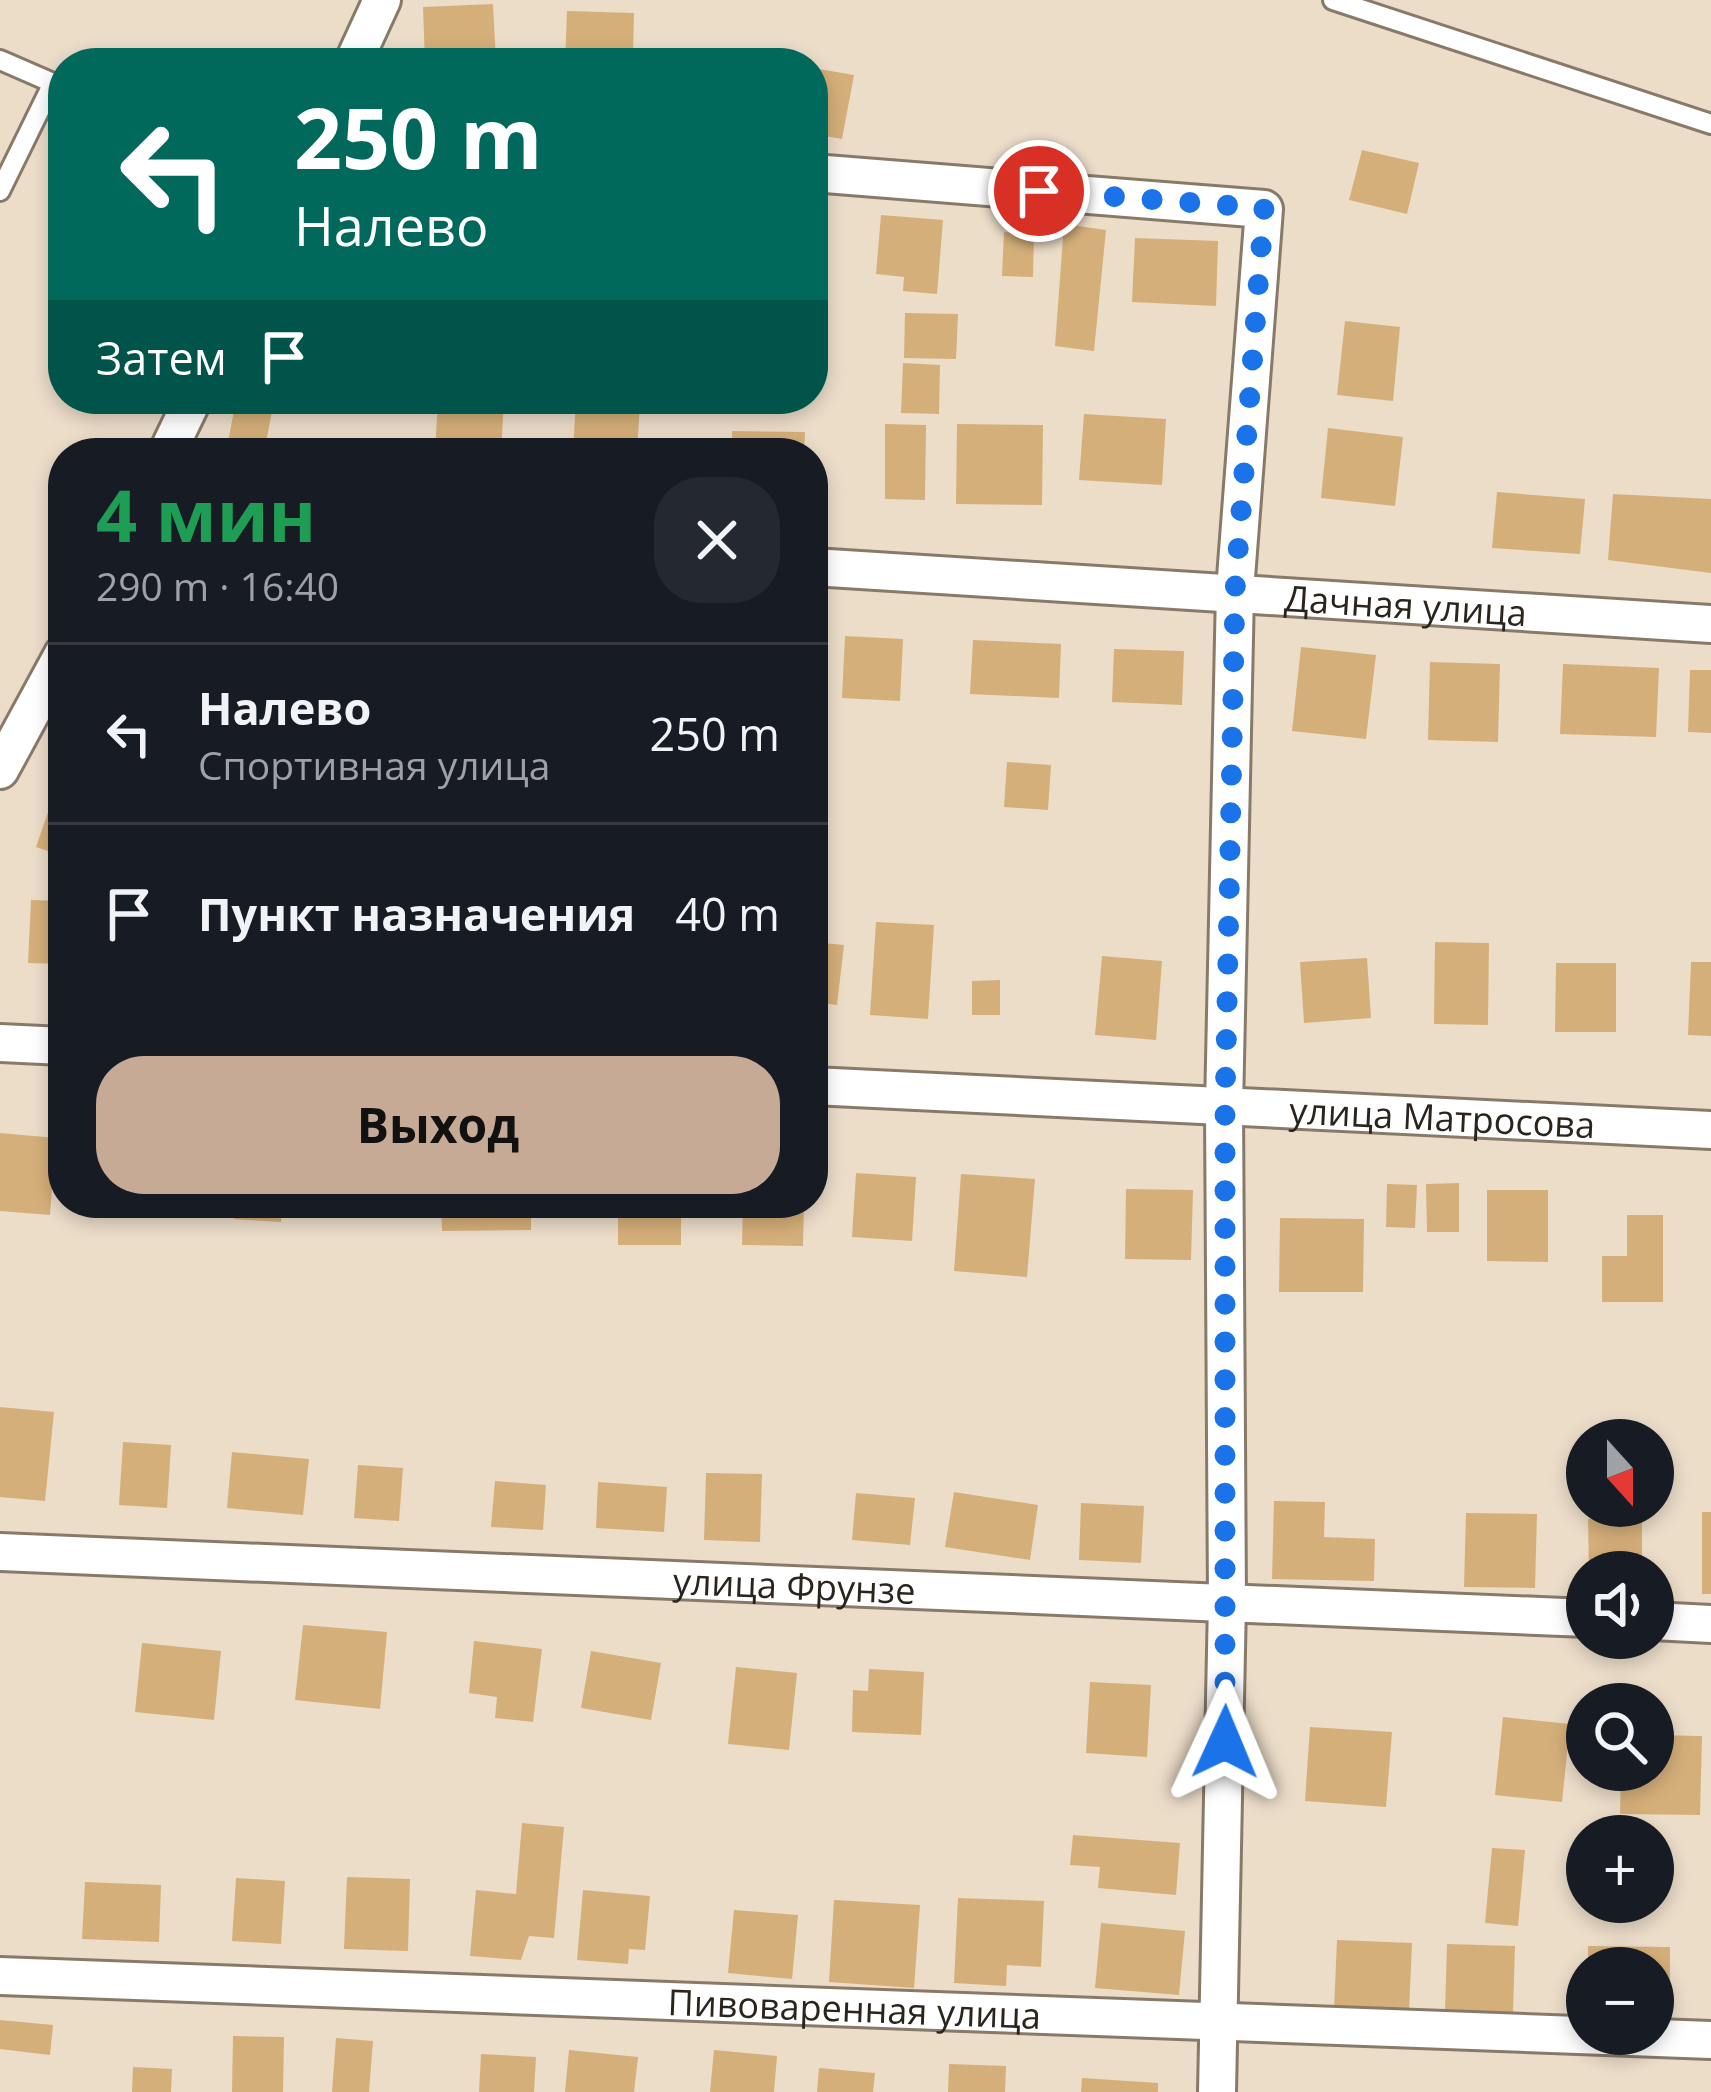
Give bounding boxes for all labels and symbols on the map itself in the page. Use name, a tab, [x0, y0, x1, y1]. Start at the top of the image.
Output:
pin	[988, 140, 1090, 242]
street label: Дачная улица	[1283, 572, 1528, 637]
street label: улица Матросова	[1288, 1085, 1596, 1149]
north arrow	[1566, 1419, 1674, 1527]
street label: улица Фрунзе	[672, 1556, 917, 1615]
position arrow	[1162, 1679, 1288, 1805]
street label: Пивоваренная улица	[667, 1976, 1042, 2039]

